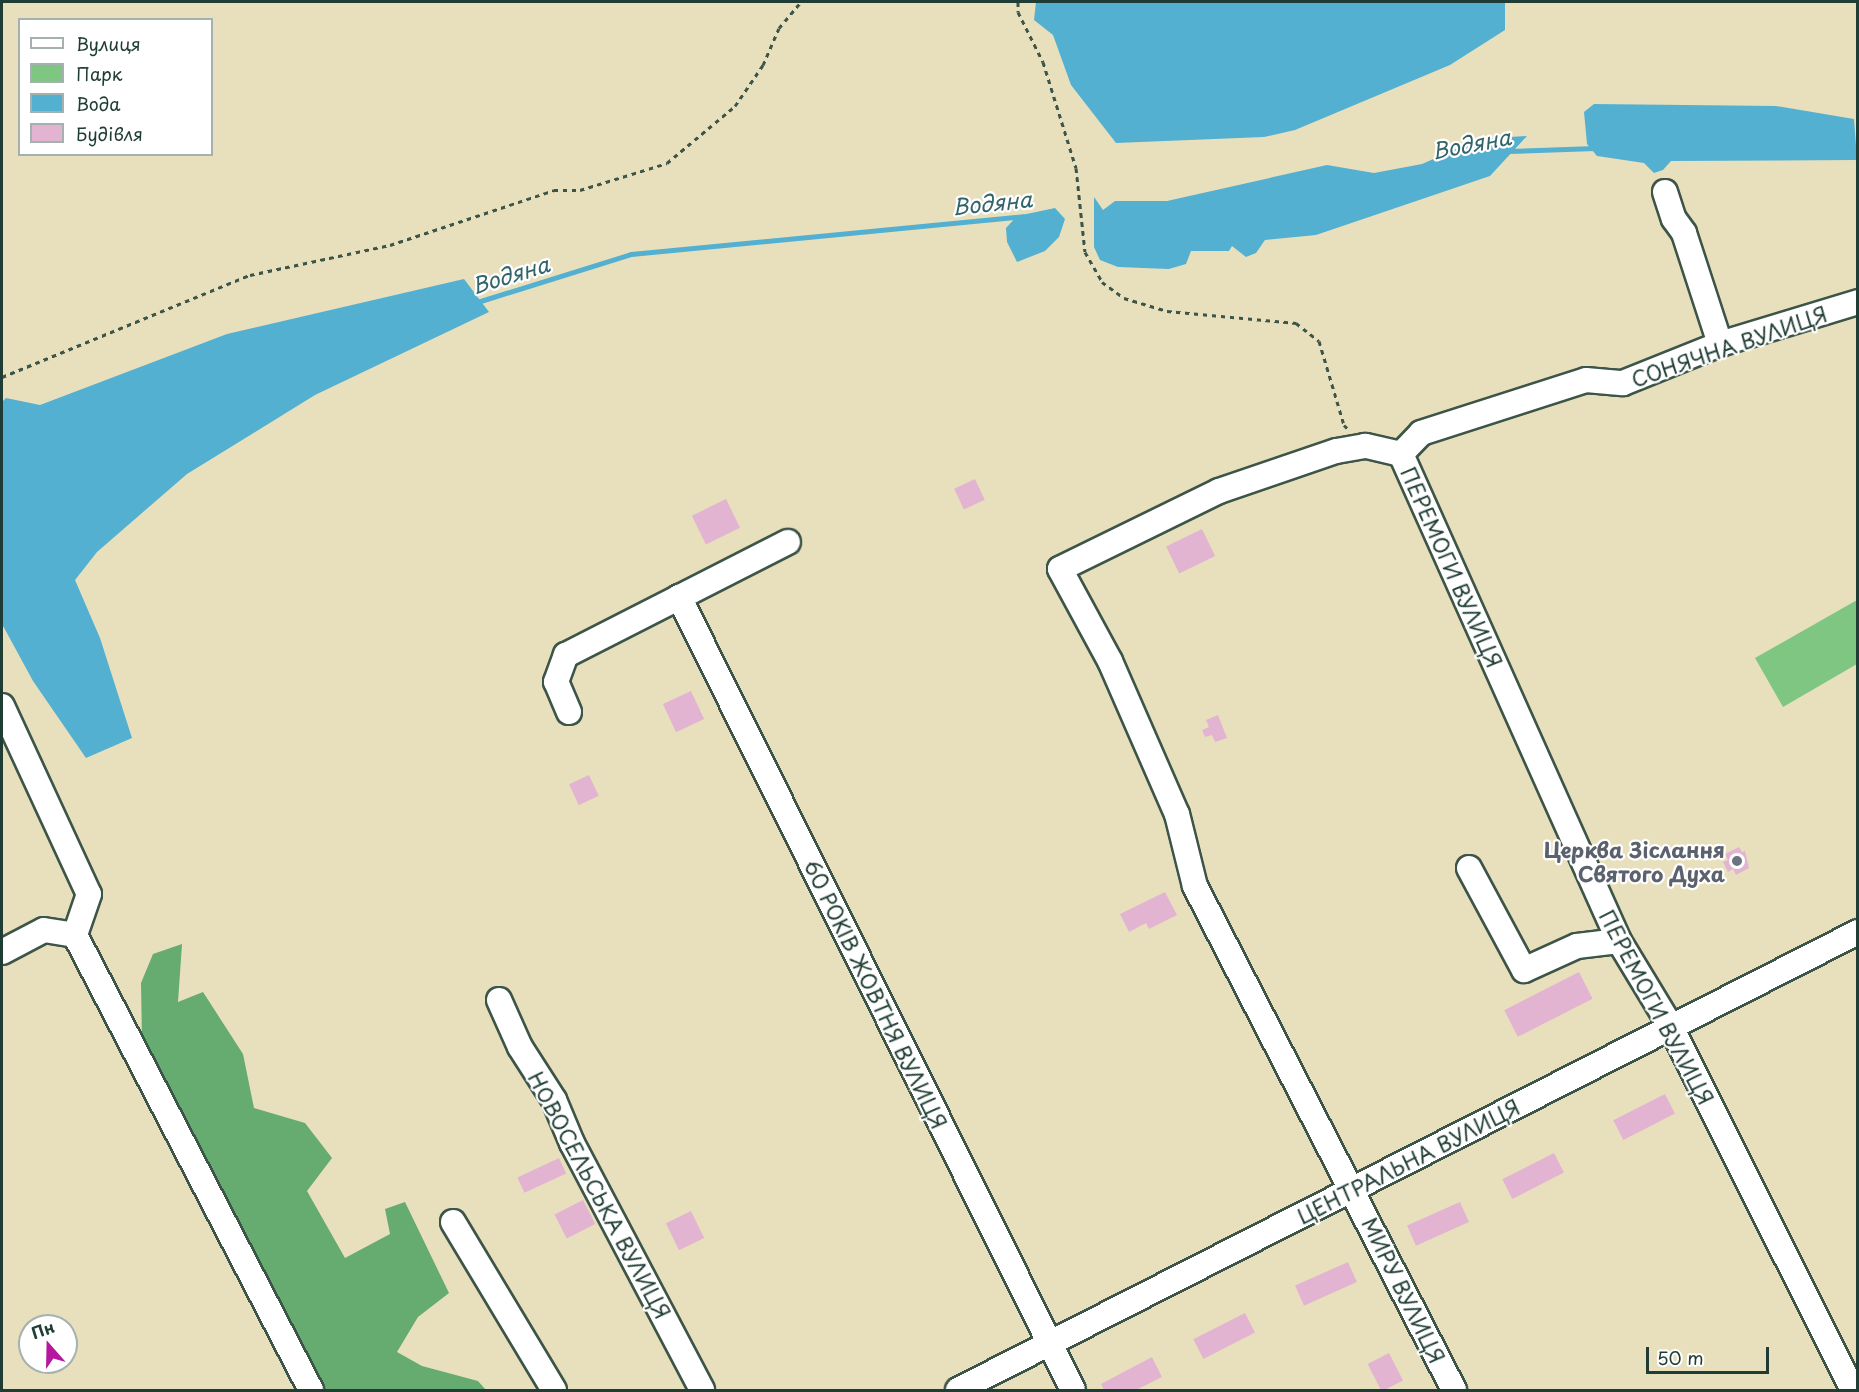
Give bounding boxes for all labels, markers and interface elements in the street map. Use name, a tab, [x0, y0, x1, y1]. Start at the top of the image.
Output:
legend	[18, 18, 213, 156]
text: Вулиця	[76, 30, 141, 57]
text: Парк	[76, 60, 122, 87]
text: Вода	[76, 90, 121, 117]
text: Будівля	[76, 120, 143, 147]
water label: Водяна	[1429, 122, 1513, 164]
water label: Водяна	[951, 185, 1033, 219]
water label: Водяна	[468, 250, 552, 298]
street label: СОНЯЧНА ВУЛИЦЯ	[1627, 301, 1831, 391]
street label: ПЕРЕМОГИ ВУЛИЦЯ	[1396, 462, 1508, 672]
place label: Церква Зіслання Святого Духа	[1542, 836, 1725, 886]
street label: 60 РОКІВ ЖОВТНЯ ВУЛИЦЯ	[799, 853, 953, 1135]
marker: Церква Зіслання Святого Духа	[1730, 854, 1744, 868]
street label: ПЕРЕМОГИ ВУЛИЦЯ	[1595, 905, 1719, 1109]
street label: НОВОСЕЛЬСЬКА ВУЛИЦЯ	[524, 1067, 676, 1323]
street label: ЦЕНТРАЛЬНА ВУЛИЦЯ	[1292, 1094, 1524, 1228]
street label: МИРУ ВУЛИЦЯ	[1358, 1212, 1450, 1368]
north arrow	[18, 1314, 78, 1374]
text: Пн	[28, 1314, 58, 1344]
scale bar	[1649, 1335, 1772, 1373]
text: 50 m	[1657, 1344, 1704, 1371]

